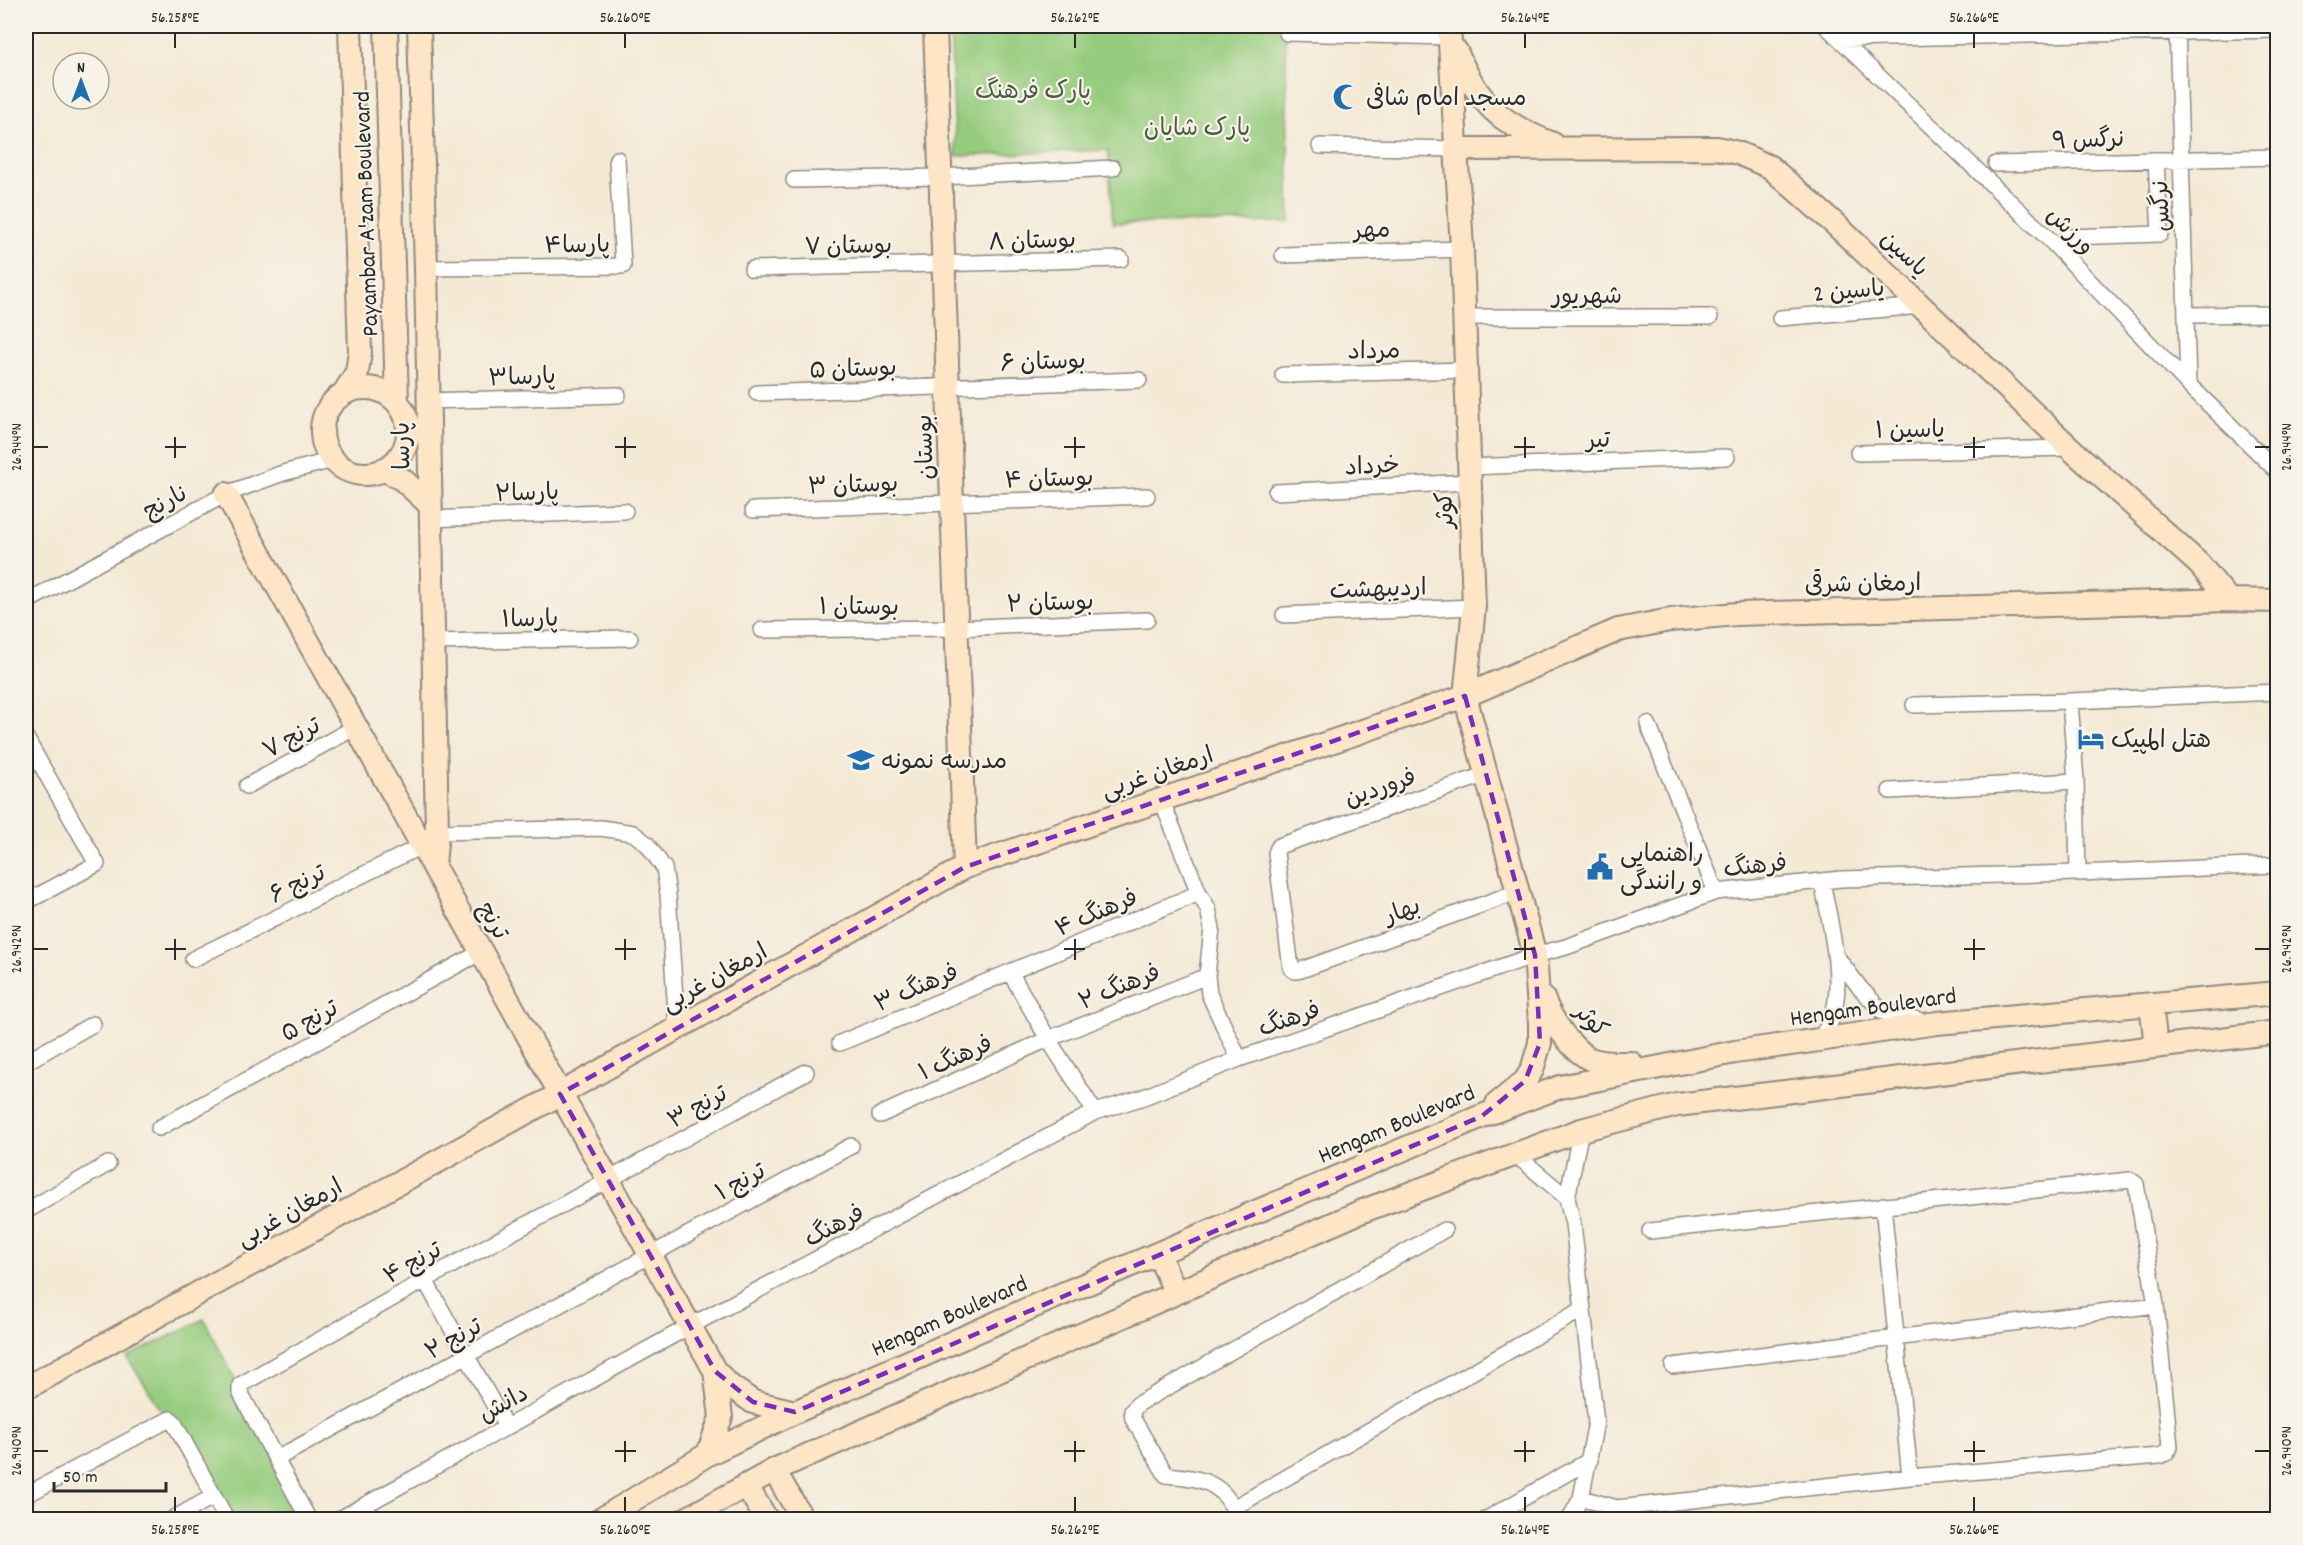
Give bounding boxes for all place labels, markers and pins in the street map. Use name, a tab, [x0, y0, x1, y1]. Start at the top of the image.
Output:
mosque icon: مسجد امام شافی	[1331, 82, 1361, 112]
place label: مسجد امام شافی	[1366, 82, 1526, 117]
hotel icon: هتل المپیک	[2076, 724, 2106, 754]
place label: هتل المپیک	[2111, 725, 2211, 759]
school or university icon: مدرسه نمونه	[846, 745, 876, 775]
place label: مدرسه نمونه	[881, 746, 1007, 780]
place label: راهنمایی و رانندگی	[1620, 839, 1704, 901]
public building icon: راهنمایی و رانندگی	[1585, 852, 1615, 882]

